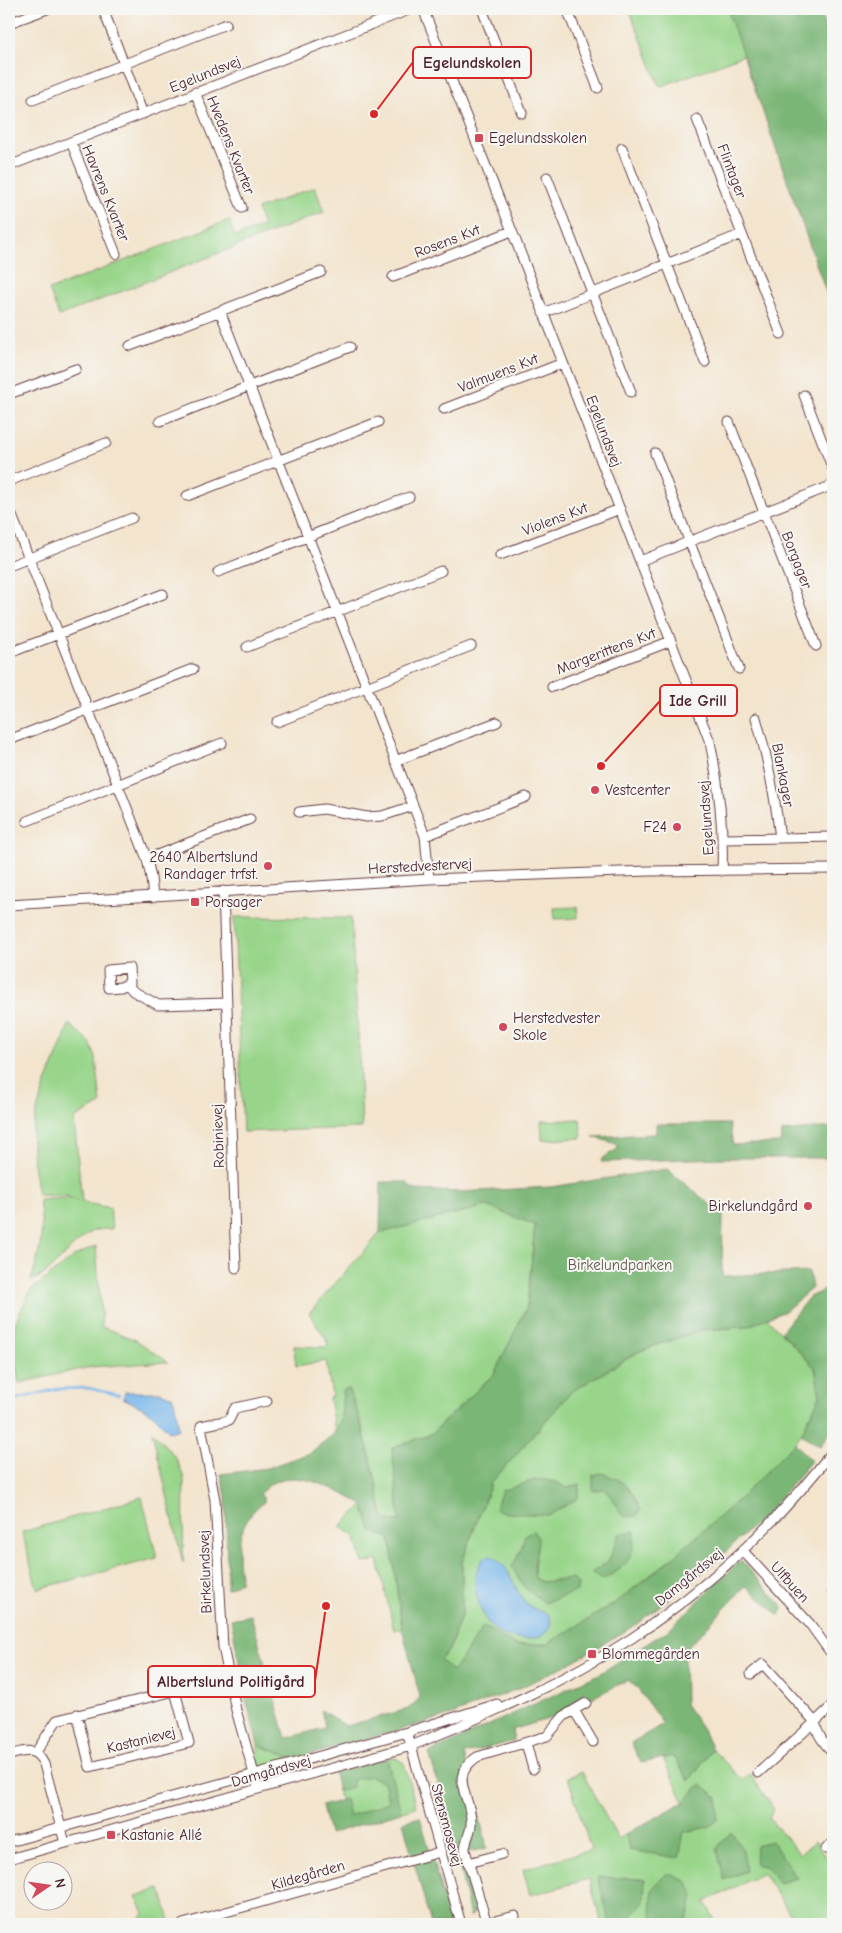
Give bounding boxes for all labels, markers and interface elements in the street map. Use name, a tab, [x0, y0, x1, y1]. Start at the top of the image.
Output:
callout: Egelundskolen	[413, 47, 531, 78]
street label: Egelundsvej	[167, 52, 243, 96]
text: Egelundskolen	[423, 54, 521, 72]
street label: Hvedens Kvarter	[203, 93, 259, 197]
place label: Egelundsskolen	[489, 129, 587, 147]
marker: Egelundsskolen	[473, 132, 485, 144]
street label: Flintager	[713, 141, 751, 201]
street label: Havrens Kvarter	[78, 142, 134, 244]
street label: Rosens Kvt	[412, 220, 483, 262]
street label: Valmuens Kvt	[455, 349, 541, 397]
street label: Egelundsvej	[582, 393, 626, 469]
street label: Violens Kvt	[520, 498, 591, 540]
street label: Borgager	[778, 529, 816, 591]
street label: Margerittens Kvt	[554, 624, 659, 678]
callout: Ide Grill	[660, 685, 737, 716]
text: Ide Grill	[669, 692, 727, 710]
street label: Blankager	[768, 742, 798, 809]
street label: Egelundsvej	[694, 780, 718, 856]
place label: Vestcenter	[605, 781, 670, 799]
marker: Vestcenter	[589, 784, 601, 796]
place label: F24	[643, 818, 667, 836]
marker: F24	[671, 821, 683, 833]
place label: 2640 Albertslund Randager trfst.	[149, 848, 258, 883]
street label: Herstedvestervej	[368, 854, 472, 878]
marker: 2640 Albertslund Randager trfst.	[262, 860, 274, 872]
place label: Porsager	[205, 893, 262, 911]
marker: Porsager	[189, 896, 201, 908]
place label: Herstedvester Skole	[513, 1009, 600, 1044]
marker: Herstedvester Skole	[497, 1021, 509, 1033]
street label: Robinievej	[208, 1104, 228, 1168]
place label: Birkelundgård	[709, 1197, 798, 1215]
marker: Birkelundgård	[802, 1200, 814, 1212]
park label: Birkelundparken	[568, 1256, 672, 1274]
street label: Birkelundsvej	[195, 1530, 215, 1614]
street label: Damgårdsvej	[651, 1544, 727, 1610]
street label: Ulfbuen	[767, 1558, 813, 1606]
place label: Blommegården	[602, 1645, 700, 1663]
marker: Blommegården	[586, 1648, 598, 1660]
callout: Albertslund Politigård	[148, 1666, 315, 1697]
text: Albertslund Politigård	[157, 1673, 305, 1691]
street label: Kastanievej	[105, 1723, 177, 1757]
street label: Damgårdsvej	[229, 1751, 313, 1791]
street label: Stensmosevej	[427, 1782, 467, 1868]
place label: Kastanie Allé	[121, 1826, 202, 1844]
marker: Kastanie Allé	[105, 1829, 117, 1841]
street label: Kildegården	[269, 1856, 347, 1894]
north arrow	[22, 1860, 72, 1910]
text: N	[51, 1877, 69, 1890]

